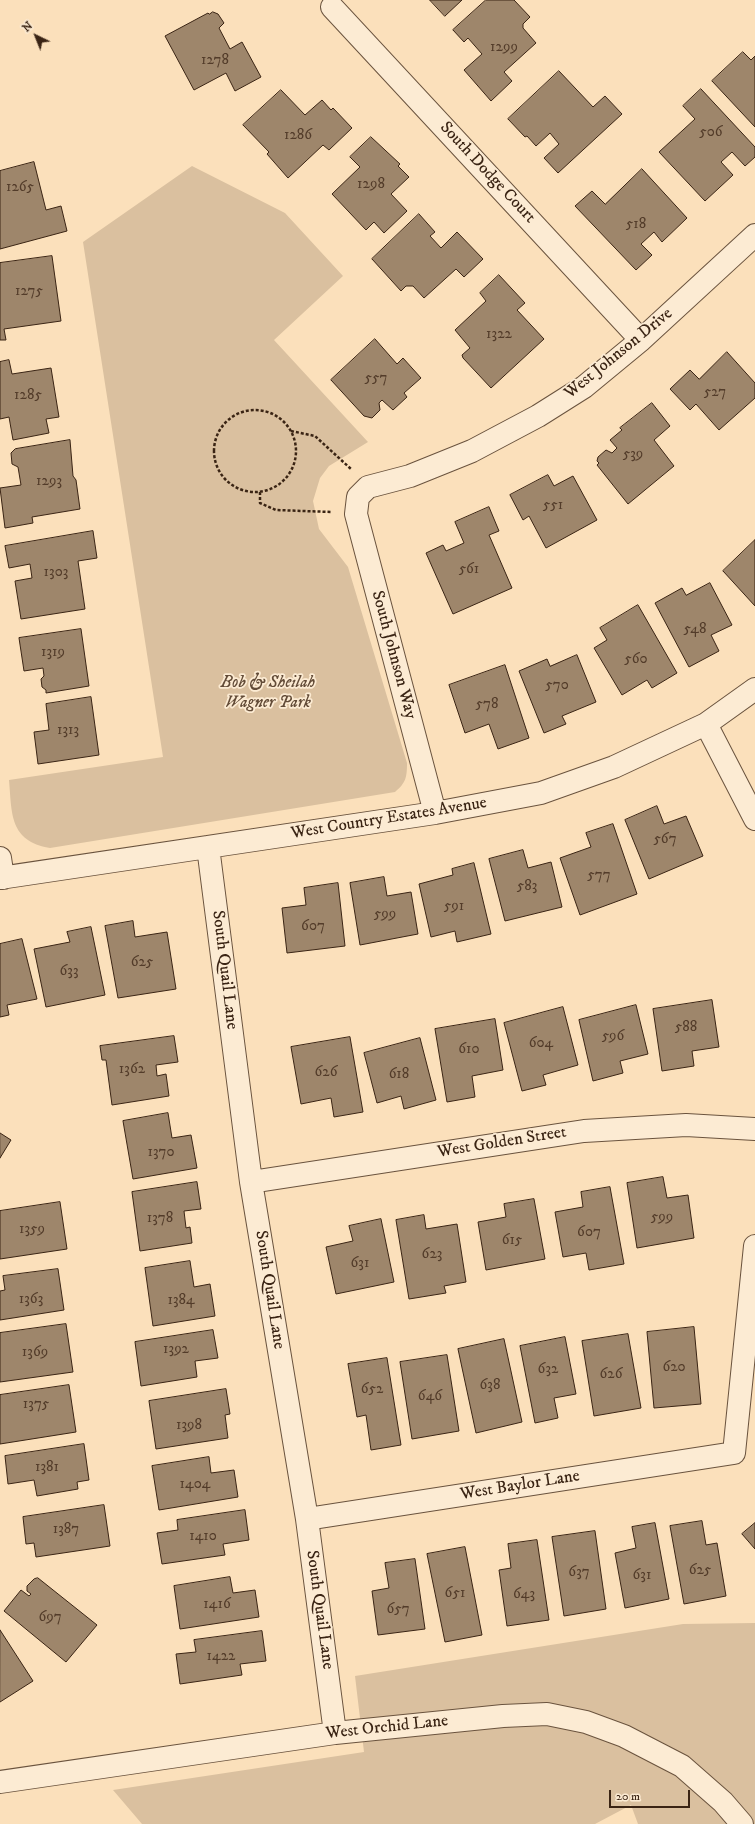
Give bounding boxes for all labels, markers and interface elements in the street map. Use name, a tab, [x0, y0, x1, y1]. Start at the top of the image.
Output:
north arrow	[16, 16, 56, 56]
text: N	[20, 19, 36, 35]
house number: 1299	[490, 39, 518, 57]
house number: 1278	[201, 52, 229, 70]
street label: South Dodge Court	[435, 118, 539, 228]
house number: 506	[699, 124, 723, 142]
house number: 1286	[284, 127, 312, 145]
house number: 1298	[357, 176, 385, 194]
house number: 1265	[6, 179, 34, 197]
house number: 518	[626, 216, 646, 234]
house number: 1275	[15, 283, 43, 301]
street label: West Johnson Drive	[561, 304, 677, 404]
house number: 1322	[486, 326, 512, 344]
house number: 557	[365, 370, 387, 388]
house number: 527	[704, 384, 726, 402]
house number: 1285	[14, 387, 42, 405]
house number: 539	[623, 446, 643, 464]
house number: 1293	[36, 473, 62, 491]
house number: 551	[543, 497, 563, 515]
house number: 561	[459, 561, 479, 579]
house number: 1303	[44, 564, 68, 582]
street label: South Johnson Way	[366, 589, 420, 721]
house number: 548	[684, 621, 706, 639]
house number: 1319	[41, 644, 65, 662]
house number: 560	[624, 651, 648, 669]
park label: Bob & Sheilah Wagner Park	[221, 673, 315, 713]
house number: 570	[545, 677, 569, 695]
house number: 578	[476, 696, 498, 714]
house number: 1313	[57, 722, 79, 740]
street label: West Country Estates Avenue	[290, 793, 488, 845]
house number: 567	[653, 831, 677, 849]
house number: 577	[587, 867, 611, 885]
house number: 583	[517, 878, 537, 896]
house number: 591	[444, 898, 464, 916]
house number: 599	[374, 906, 396, 924]
street label: South Quail Lane	[207, 909, 241, 1031]
house number: 607	[301, 918, 325, 936]
house number: 625	[131, 954, 153, 972]
house number: 633	[60, 963, 78, 981]
house number: 588	[675, 1019, 697, 1037]
house number: 596	[602, 1028, 624, 1046]
house number: 604	[529, 1035, 553, 1053]
house number: 610	[458, 1041, 480, 1059]
house number: 1362	[119, 1061, 145, 1079]
house number: 626	[315, 1064, 337, 1082]
house number: 618	[389, 1066, 409, 1084]
street label: West Golden Street	[436, 1123, 568, 1163]
house number: 1370	[147, 1144, 175, 1162]
house number: 599	[651, 1209, 673, 1227]
house number: 1378	[147, 1210, 173, 1228]
house number: 1359	[19, 1221, 45, 1239]
house number: 607	[577, 1224, 601, 1242]
street label: South Quail Lane	[250, 1229, 288, 1351]
house number: 615	[502, 1232, 522, 1250]
house number: 623	[422, 1246, 442, 1264]
house number: 631	[351, 1255, 369, 1273]
house number: 1363	[19, 1291, 43, 1309]
house number: 1384	[167, 1292, 195, 1310]
house number: 1392	[163, 1341, 189, 1359]
house number: 1369	[22, 1344, 48, 1362]
house number: 620	[662, 1359, 686, 1377]
house number: 632	[538, 1361, 558, 1379]
house number: 626	[600, 1366, 622, 1384]
house number: 638	[480, 1377, 500, 1395]
house number: 652	[361, 1381, 383, 1399]
house number: 646	[418, 1388, 442, 1406]
house number: 1375	[23, 1396, 49, 1414]
house number: 1398	[176, 1417, 202, 1435]
house number: 1381	[35, 1459, 59, 1477]
street label: West Baylor Lane	[459, 1466, 581, 1506]
house number: 1404	[180, 1476, 210, 1494]
house number: 1387	[53, 1521, 79, 1539]
house number: 1410	[189, 1528, 217, 1546]
street label: South Quail Lane	[301, 1549, 337, 1671]
house number: 625	[689, 1562, 711, 1580]
house number: 637	[568, 1564, 590, 1582]
house number: 631	[633, 1567, 651, 1585]
house number: 651	[445, 1585, 465, 1603]
house number: 643	[513, 1586, 535, 1604]
house number: 1416	[203, 1596, 231, 1614]
house number: 657	[386, 1601, 410, 1619]
house number: 697	[38, 1609, 62, 1627]
house number: 1422	[207, 1648, 235, 1666]
street label: West Orchid Lane	[325, 1711, 449, 1745]
scale bar	[611, 1782, 692, 1808]
text: 20 m	[616, 1789, 640, 1804]

